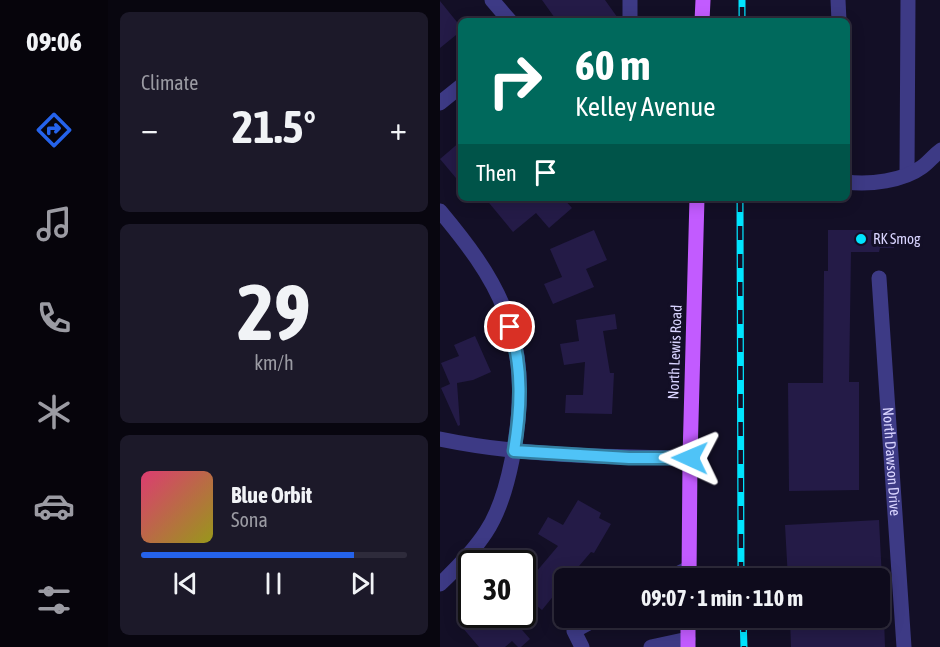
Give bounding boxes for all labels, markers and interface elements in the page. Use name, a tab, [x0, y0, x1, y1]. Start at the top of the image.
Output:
text: 09:06	[26, 26, 82, 57]
text: 60 m	[575, 41, 650, 89]
icon: right	[476, 42, 554, 120]
text: Climate	[141, 71, 198, 94]
text: Kelley Avenue	[575, 91, 716, 122]
text: 21.5°	[232, 101, 316, 153]
icon: directions	[33, 109, 75, 151]
text: −	[141, 109, 158, 147]
text: +	[390, 109, 407, 147]
icon: arrive	[529, 156, 562, 189]
text: Then	[476, 160, 517, 186]
icon: music	[33, 203, 75, 245]
place label: RK Smog	[873, 230, 921, 247]
marker: RK Smog	[854, 232, 868, 246]
text: 29	[237, 267, 311, 357]
icon: phone	[33, 297, 75, 339]
pin	[484, 301, 535, 352]
street label: North Lewis Road	[664, 304, 685, 400]
icon: arrive	[493, 310, 526, 343]
text: km/h	[254, 351, 294, 374]
icon: climate	[33, 391, 75, 433]
street label: North Dawson Drive	[880, 407, 904, 517]
position arrow	[658, 426, 722, 490]
text: Blue Orbit	[231, 482, 312, 508]
icon: car	[33, 485, 75, 527]
text: Sona	[231, 508, 268, 531]
speed limit sign: 30	[458, 550, 536, 628]
icon: previous	[169, 567, 202, 600]
icon: pause	[257, 567, 290, 600]
icon: next	[346, 567, 379, 600]
icon: filters	[33, 579, 75, 621]
text: 09:07 · 1 min · 110 m	[641, 585, 803, 611]

